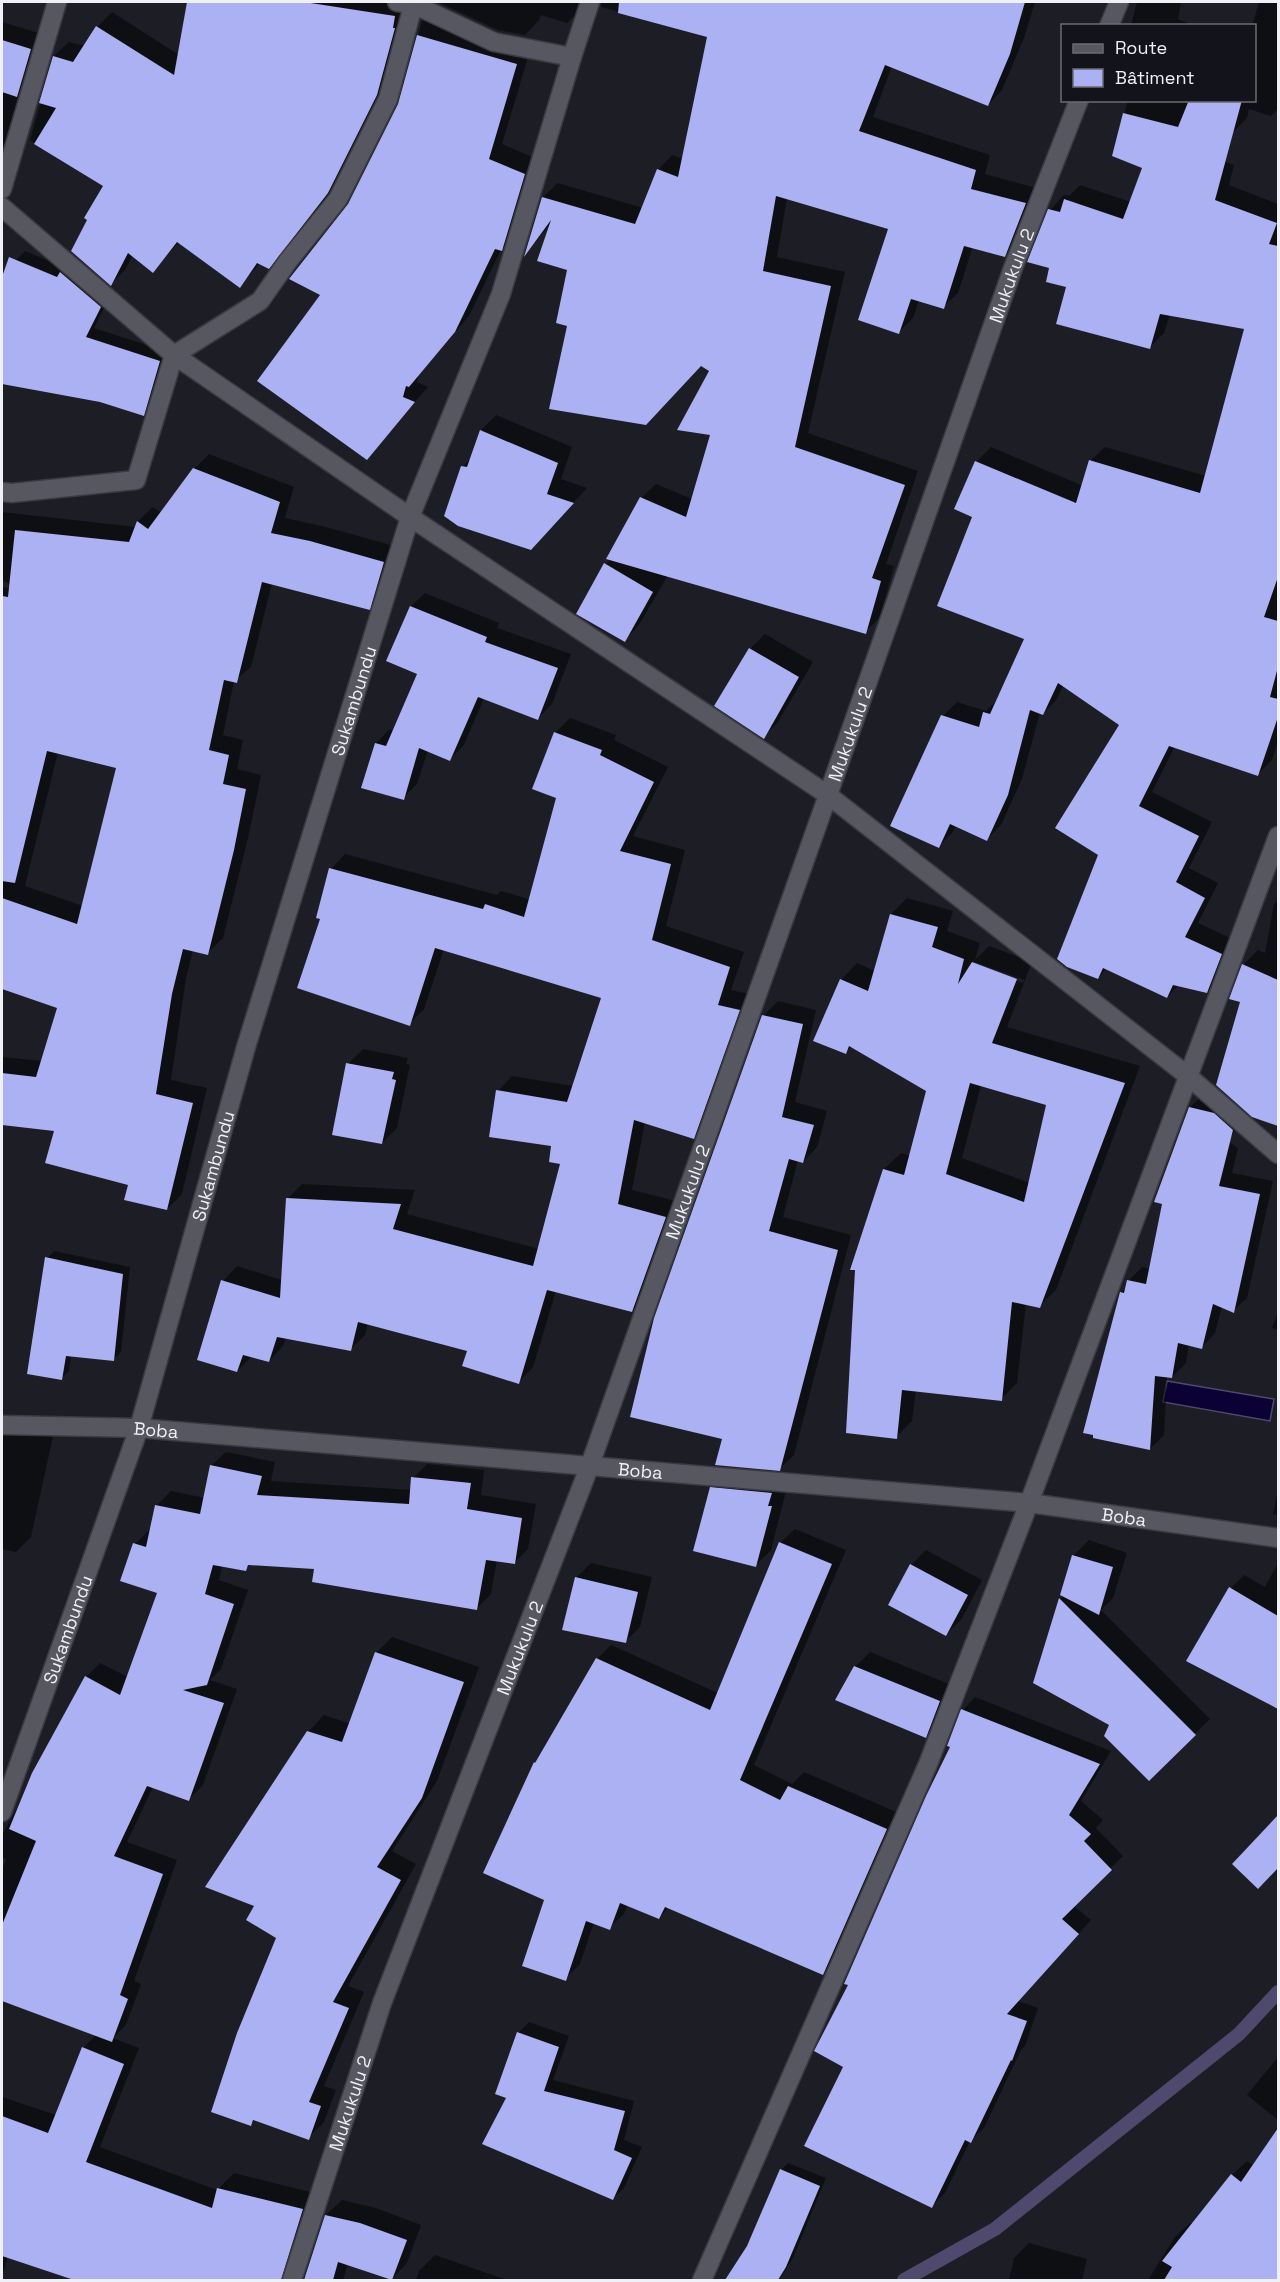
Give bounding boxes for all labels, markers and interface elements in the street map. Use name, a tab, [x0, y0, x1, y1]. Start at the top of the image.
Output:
legend	[1061, 24, 1256, 102]
text: Route	[1115, 36, 1167, 59]
text: Bâtiment	[1115, 66, 1195, 89]
street label: Mukukulu 2	[983, 225, 1039, 326]
street label: Sukambundu	[325, 643, 381, 758]
street label: Mukukulu 2	[822, 683, 877, 784]
street label: Sukambundu	[186, 1108, 239, 1224]
street label: Mukukulu 2	[660, 1141, 714, 1242]
street label: Boba	[133, 1416, 179, 1443]
street label: Boba	[617, 1457, 664, 1484]
street label: Boba	[1100, 1502, 1148, 1531]
street label: Sukambundu	[37, 1572, 97, 1687]
street label: Mukukulu 2	[491, 1598, 548, 1698]
street label: Mukukulu 2	[323, 2052, 376, 2154]

